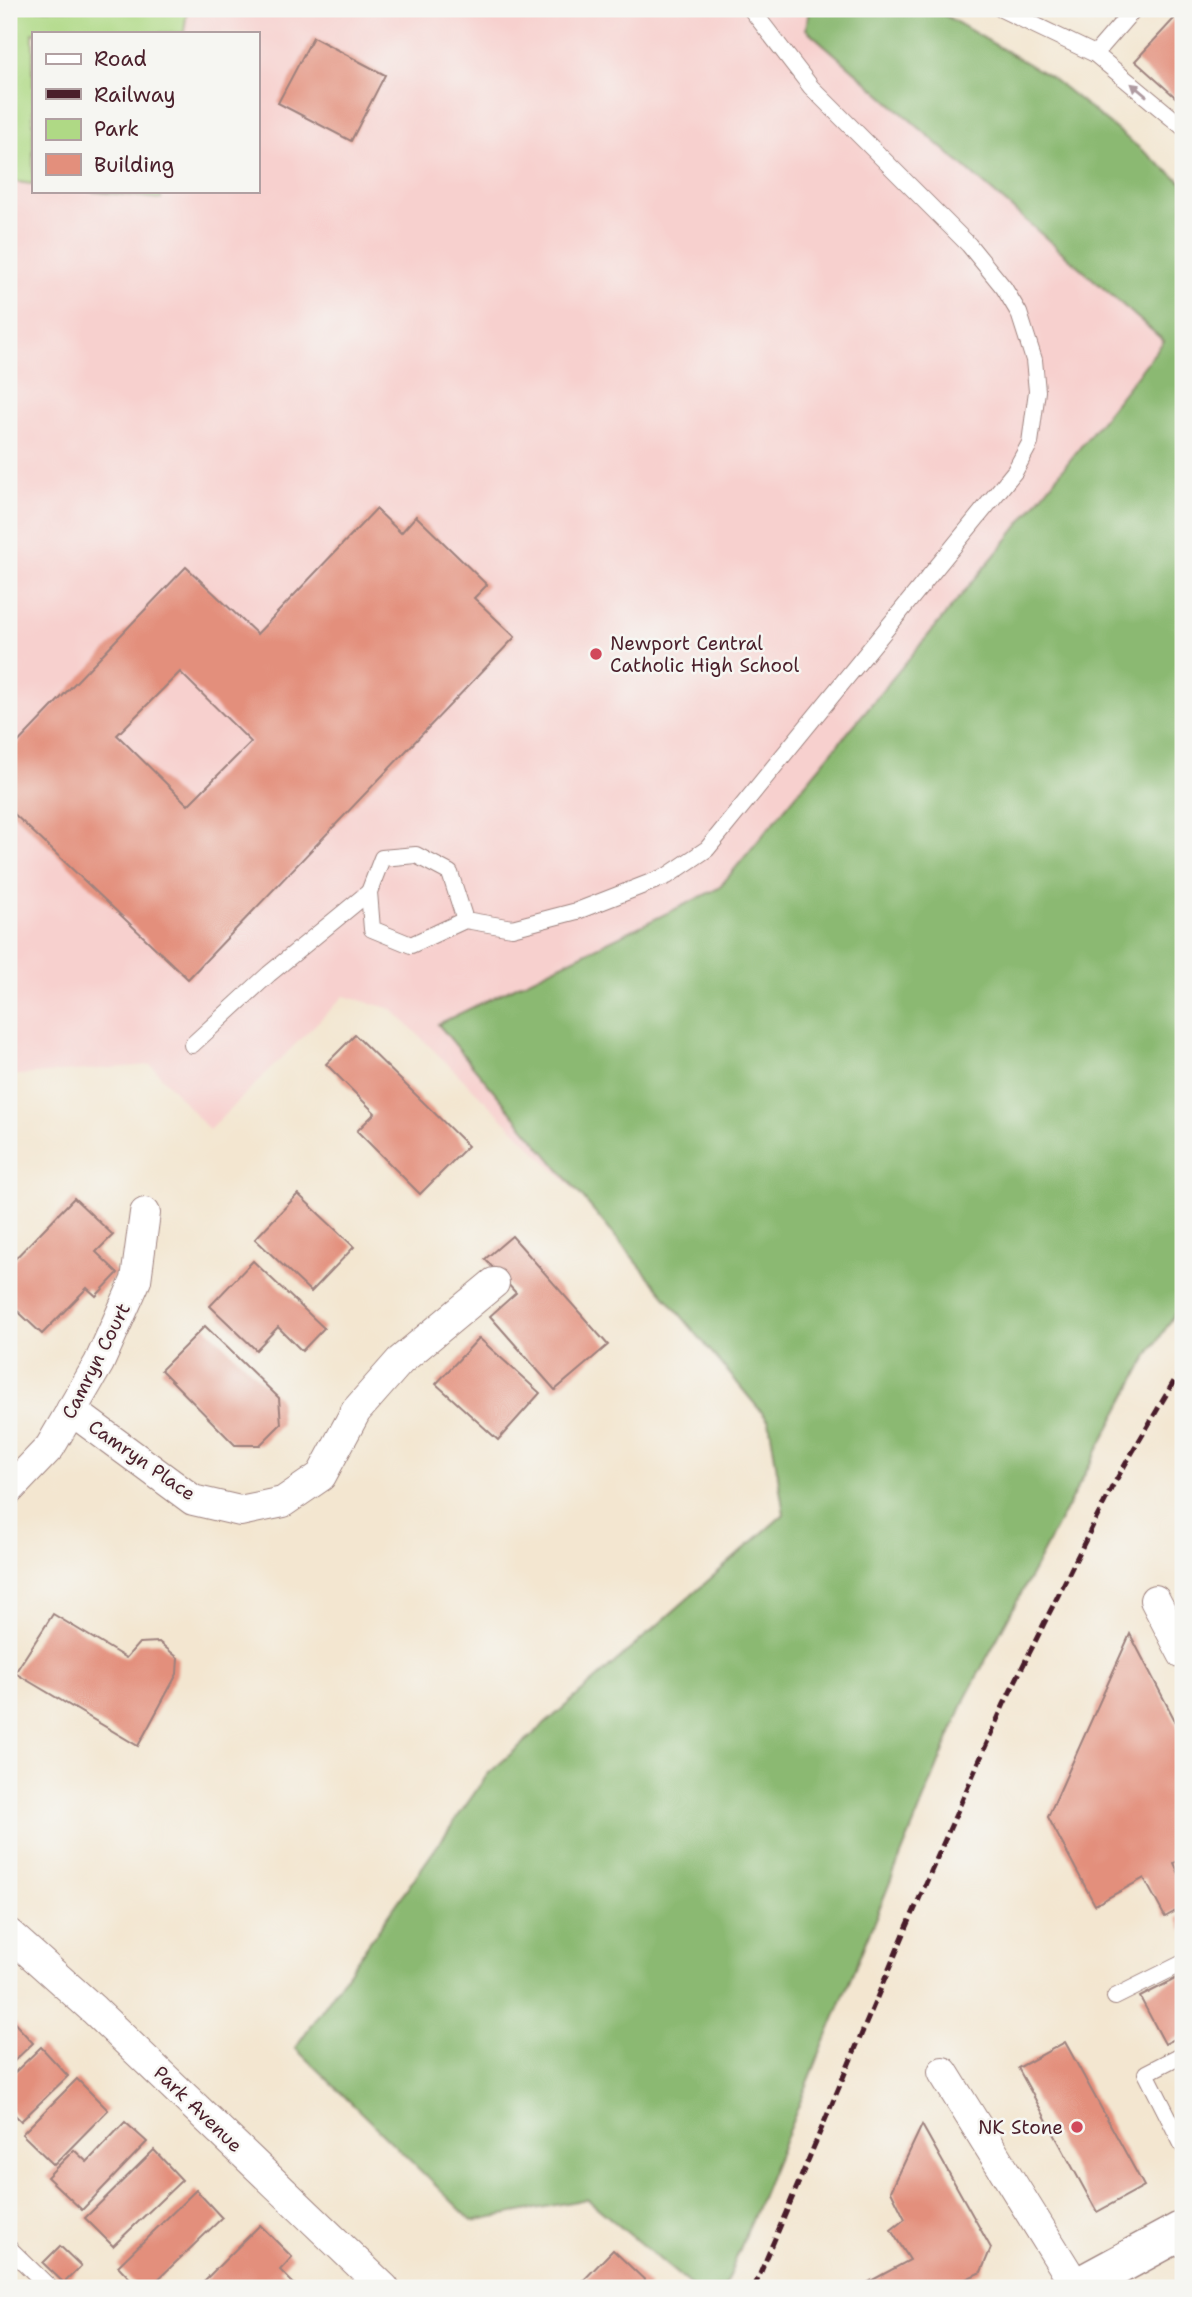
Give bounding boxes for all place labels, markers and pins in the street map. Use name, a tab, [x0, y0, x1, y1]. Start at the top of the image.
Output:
place label: Newport Central Catholic High School	[610, 631, 800, 678]
marker: Newport Central Catholic High School	[588, 646, 604, 662]
place label: NK Stone	[978, 2115, 1063, 2140]
marker: NK Stone	[1069, 2119, 1085, 2135]

